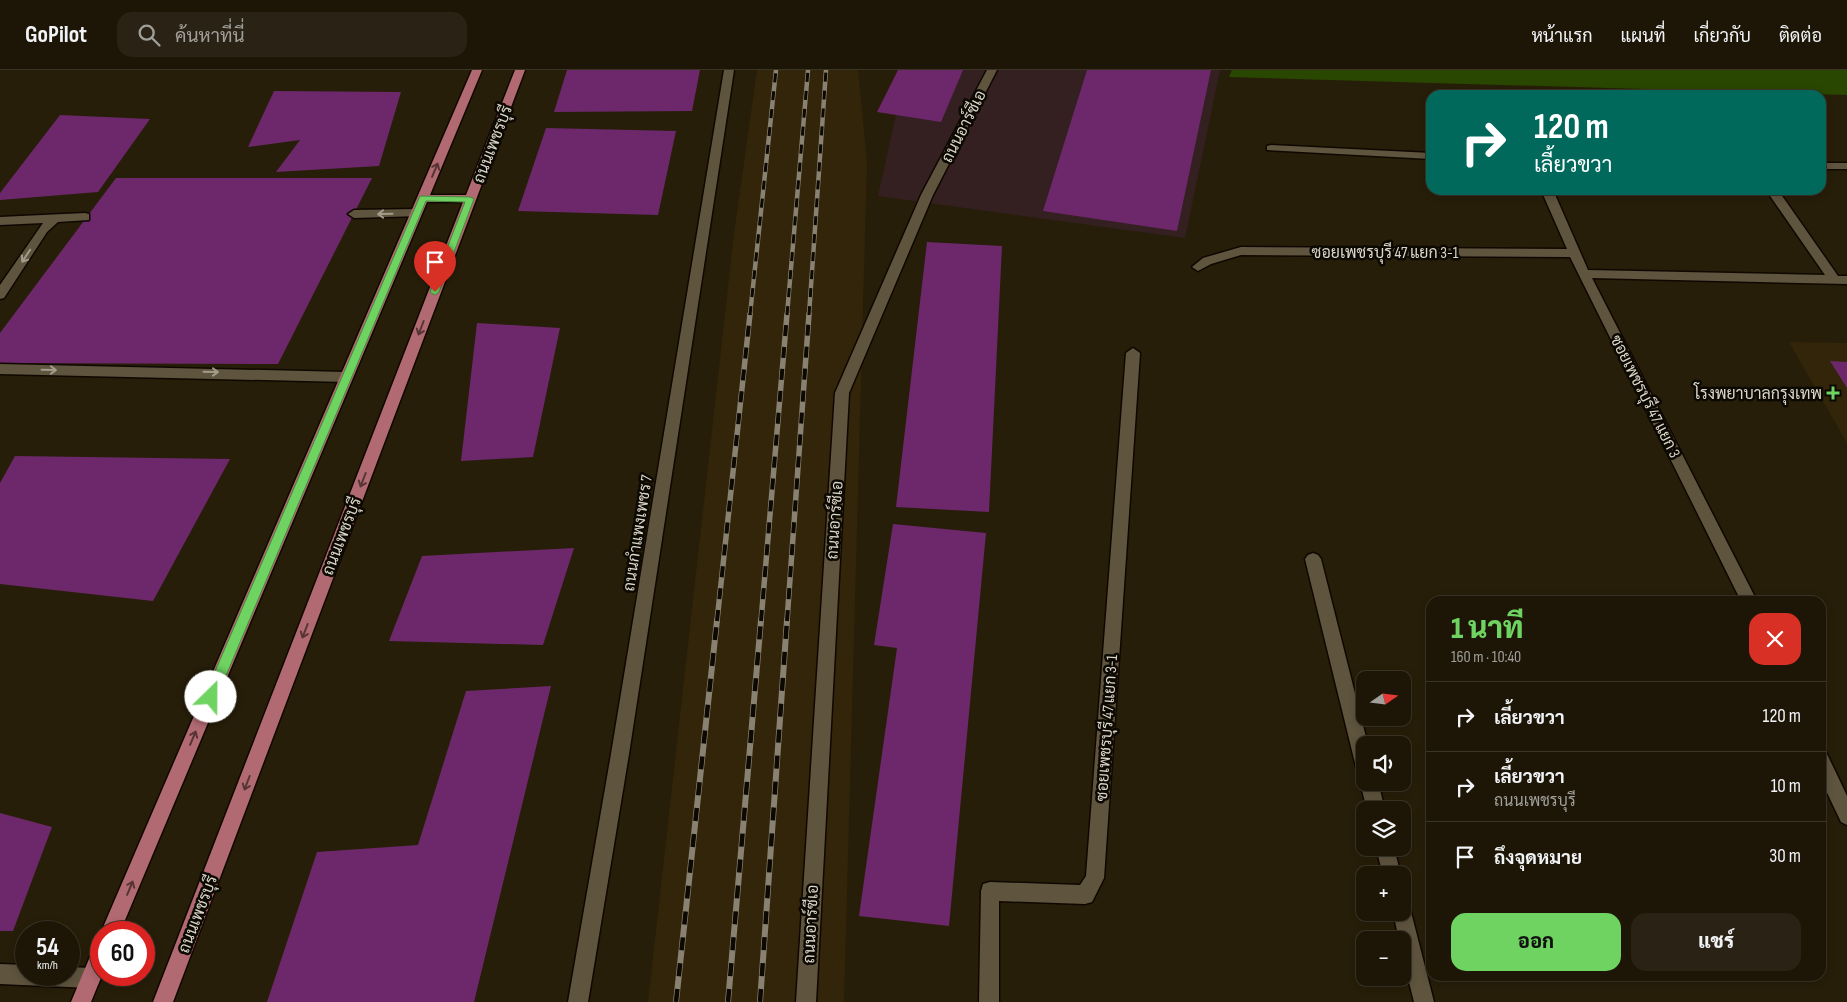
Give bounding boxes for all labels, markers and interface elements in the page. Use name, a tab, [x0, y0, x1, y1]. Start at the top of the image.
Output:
search box	[117, 12, 467, 57]
text: GoPilot	[25, 20, 87, 49]
icon: search	[135, 21, 163, 49]
text: ค้นหาที่นี่	[175, 25, 245, 48]
text: หน้าแรก	[1531, 26, 1593, 47]
text: แผนที่	[1621, 26, 1665, 47]
text: เกี่ยวกับ	[1693, 26, 1751, 47]
text: ติดต่อ	[1779, 26, 1822, 47]
street label: ถนนอาร์ซีเอ	[934, 85, 991, 166]
street label: ถนนเพชรบุรี	[467, 102, 518, 186]
text: 120 m	[1534, 106, 1609, 149]
icon: right	[1451, 110, 1516, 175]
text: เลี้ยวขวา	[1534, 152, 1612, 179]
one-way arrow	[431, 163, 440, 178]
one-way arrow	[377, 209, 394, 219]
pin	[414, 241, 456, 292]
street label: ซอยเพชรบุรี 47 แยก 3-1	[1312, 241, 1459, 264]
icon: arrive	[421, 248, 449, 276]
one-way arrow	[20, 249, 31, 263]
one-way arrow	[416, 320, 425, 335]
street label: ซอยเพชรบุรี 47 แยก 3	[1605, 331, 1687, 462]
one-way arrow	[40, 365, 56, 375]
one-way arrow	[203, 368, 219, 377]
place label: โรงพยาบาลกรุงเทพ	[1693, 382, 1822, 405]
marker: โรงพยาบาลกรุงเทพ	[1826, 386, 1840, 400]
one-way arrow	[358, 471, 367, 487]
street label: ถนนกำแพงเพชร 7	[619, 473, 657, 593]
street label: ถนนอาร์ซีเอ	[819, 480, 848, 560]
street label: ถนนเพชรบุรี	[316, 494, 367, 578]
text: 1 นาที	[1451, 611, 1524, 647]
button: close	[1749, 613, 1801, 665]
one-way arrow	[300, 623, 309, 639]
text: 160 m · 10:40	[1451, 648, 1521, 667]
street label: ซอยเพชรบุรี 47 แยก 3-1	[1090, 654, 1123, 802]
position arrow	[184, 670, 236, 722]
north arrow	[1356, 671, 1411, 726]
map controls	[1356, 671, 1411, 986]
icon: right	[1451, 703, 1479, 731]
text: 120 m	[1763, 705, 1801, 728]
text: เลี้ยวขวา	[1494, 707, 1565, 730]
one-way arrow	[189, 731, 199, 746]
button: sound	[1356, 736, 1411, 791]
text: เลี้ยวขวา	[1494, 766, 1565, 789]
icon: right	[1451, 773, 1479, 801]
one-way arrow	[242, 775, 251, 790]
text: 10 m	[1771, 775, 1801, 798]
text: ถนนเพชรบุรี	[1494, 792, 1576, 811]
button: layers	[1356, 801, 1411, 856]
icon: arrive	[1451, 843, 1479, 871]
text: 30 m	[1769, 845, 1801, 868]
text: ถึงจุดหมาย	[1494, 847, 1582, 870]
button: +	[1356, 866, 1411, 921]
street label: ถนนเพชรบุรี	[172, 872, 223, 956]
one-way arrow	[125, 881, 135, 896]
street label: ถนนอาร์ซีเอ	[796, 884, 823, 964]
button: ออก	[1451, 913, 1621, 971]
button: แชร์	[1631, 913, 1801, 971]
speed limit sign: 60	[90, 921, 155, 986]
button: −	[1356, 931, 1411, 986]
text: 54	[36, 932, 59, 963]
text: km/h	[37, 958, 58, 973]

